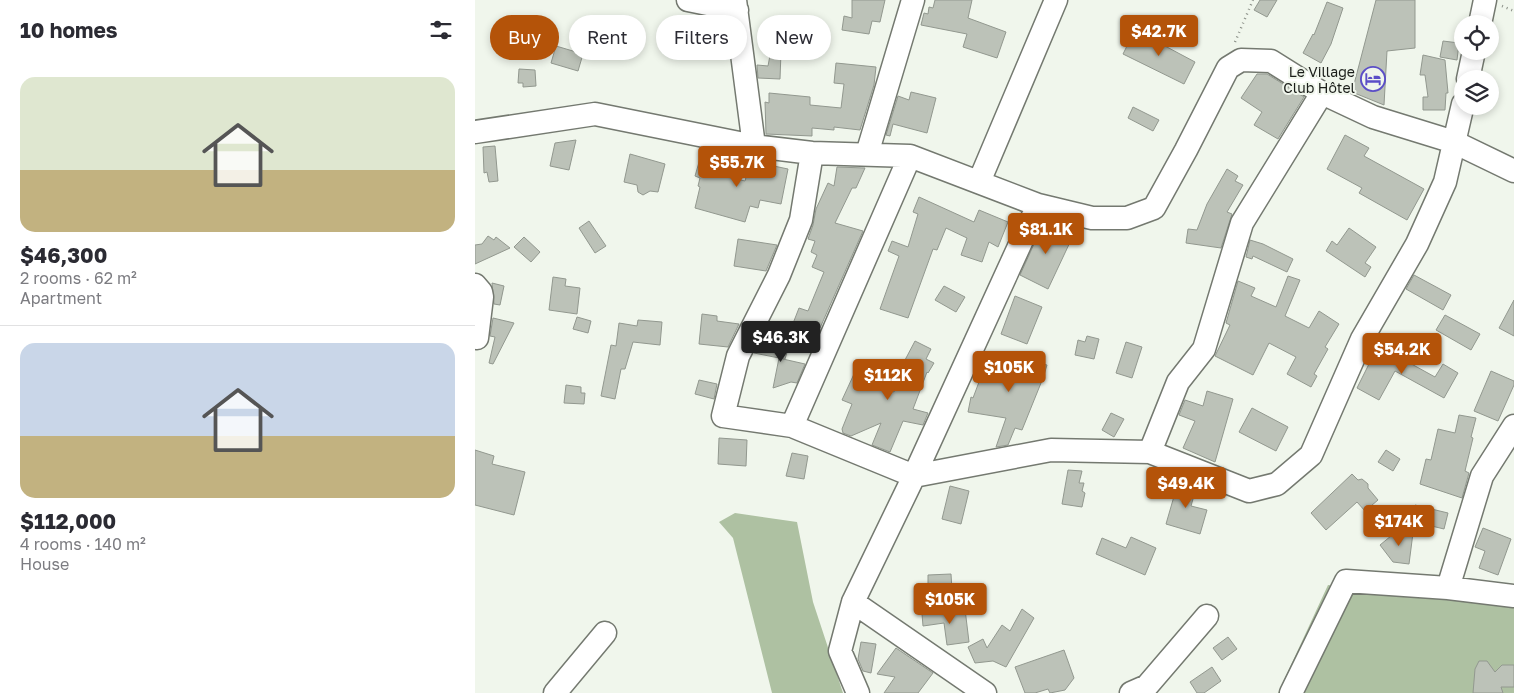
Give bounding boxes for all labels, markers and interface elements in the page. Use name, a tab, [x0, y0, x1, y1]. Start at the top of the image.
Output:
chip: Buy	[490, 15, 559, 60]
chip: Rent	[569, 15, 646, 60]
chip: Filters	[656, 15, 747, 60]
chip: New	[757, 15, 831, 60]
pin: $42.7K	[1118, 15, 1200, 57]
map controls	[1454, 15, 1499, 115]
button: locate	[1454, 15, 1499, 60]
icon: filters	[427, 16, 455, 44]
text: 10 homes	[20, 17, 118, 43]
text: $42.7K	[1131, 21, 1187, 41]
place label: Le Village Club Hôtel	[1283, 63, 1355, 96]
hotel icon: Le Village Club Hôtel	[1360, 66, 1386, 92]
button: layers	[1454, 70, 1499, 115]
icon: home	[193, 110, 283, 200]
pin: $55.7K	[696, 146, 778, 188]
text: $55.7K	[709, 152, 765, 172]
pin: $81.1K	[1005, 212, 1087, 255]
text: $81.1K	[1019, 219, 1073, 239]
text: $46,300	[20, 242, 107, 268]
text: 2 rooms · 62 m²	[20, 268, 137, 288]
text: Apartment	[20, 288, 102, 308]
pin: $46.3K	[740, 320, 822, 363]
text: $46.3K	[752, 327, 810, 347]
pin: $54.2K	[1361, 332, 1443, 375]
text: $54.2K	[1374, 339, 1430, 359]
pin: $105K	[974, 350, 1044, 393]
text: $105K	[984, 357, 1034, 377]
pin: $112K	[853, 358, 923, 401]
text: $112K	[864, 365, 912, 385]
icon: home	[193, 375, 283, 465]
pin: $49.4K	[1145, 466, 1227, 509]
text: $49.4K	[1157, 473, 1215, 493]
pin: $174K	[1364, 504, 1434, 547]
text: $112,000	[20, 508, 116, 534]
text: $174K	[1374, 511, 1424, 531]
text: 4 rooms · 140 m²	[20, 534, 146, 554]
text: House	[20, 554, 69, 574]
pin: $105K	[915, 582, 985, 625]
text: $105K	[925, 589, 975, 609]

